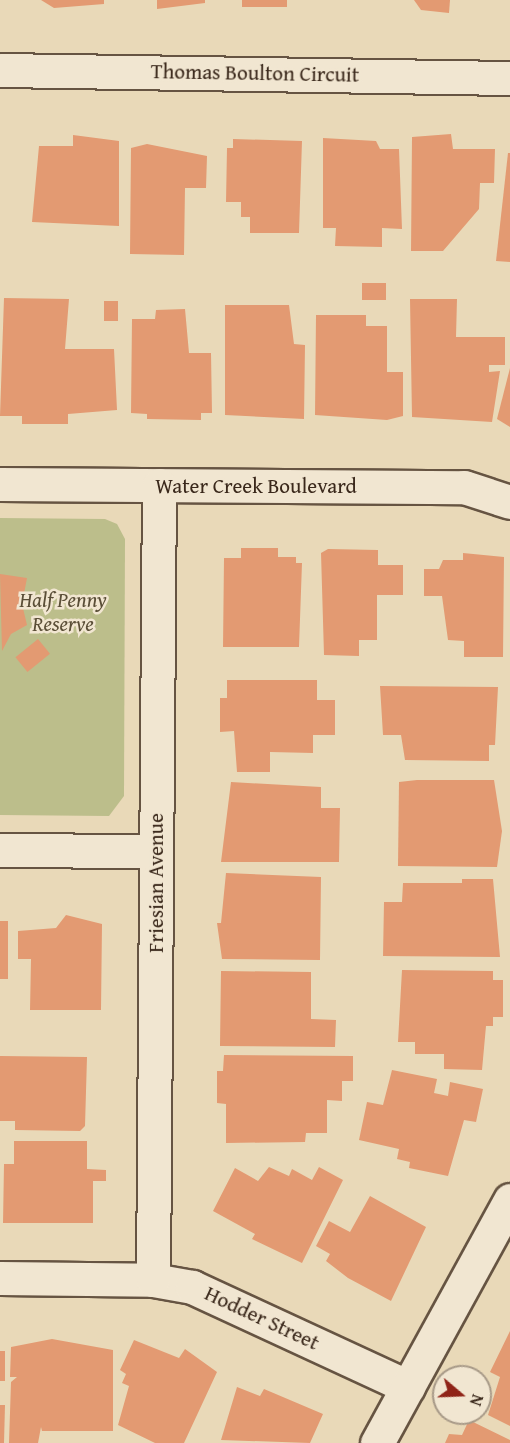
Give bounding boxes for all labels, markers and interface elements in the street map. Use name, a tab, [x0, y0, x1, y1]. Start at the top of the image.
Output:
street label: Thomas Boulton Circuit	[151, 59, 359, 87]
street label: Water Creek Boulevard	[155, 473, 357, 499]
park label: Half Penny Reserve	[19, 587, 107, 637]
street label: Friesian Avenue	[143, 813, 169, 953]
street label: Hodder Street	[201, 1281, 323, 1355]
north arrow	[432, 1365, 492, 1425]
text: N	[464, 1391, 490, 1409]

